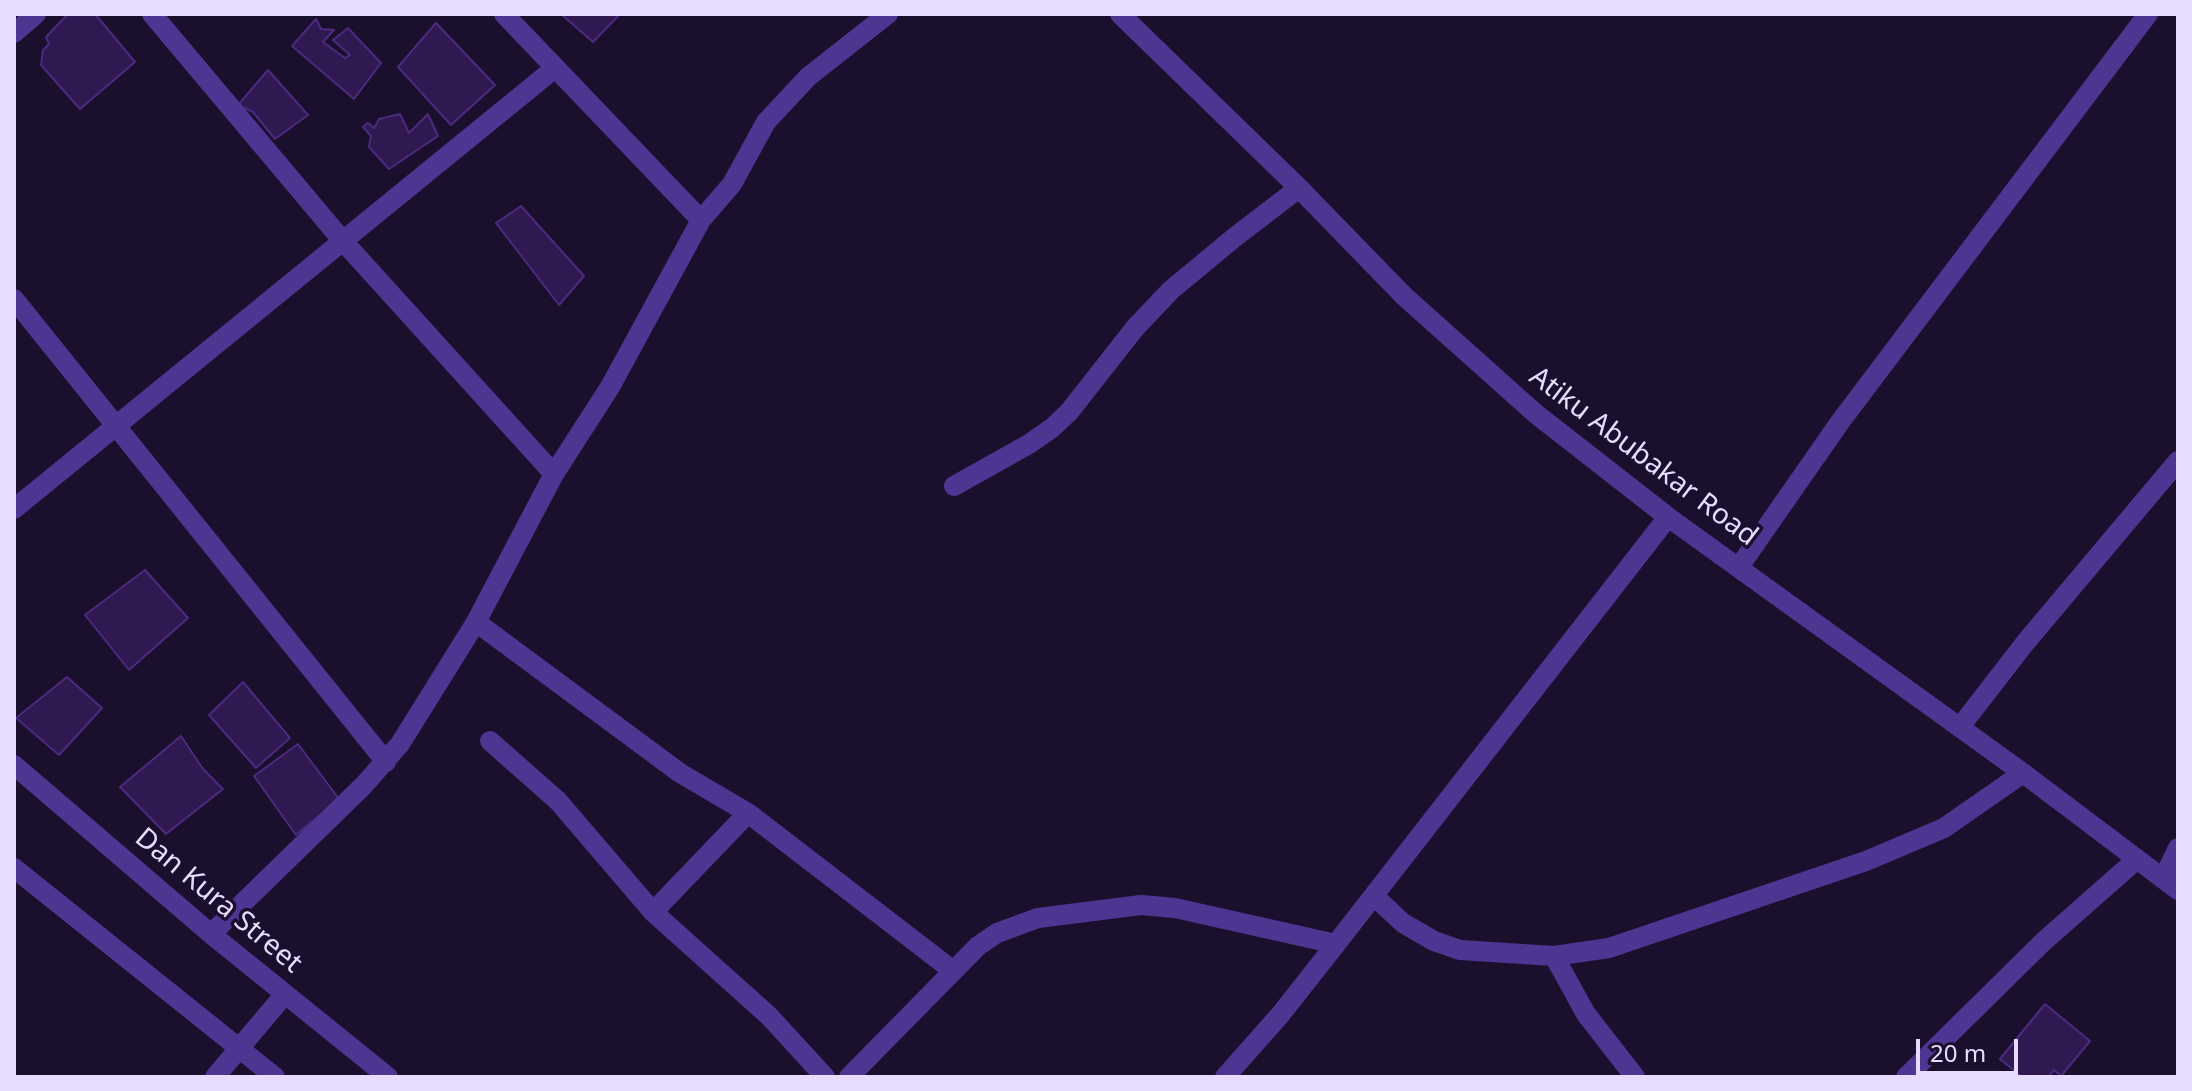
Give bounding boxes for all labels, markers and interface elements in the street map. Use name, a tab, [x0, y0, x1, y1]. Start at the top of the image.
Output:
street label: Atiku Abubakar Road	[1522, 360, 1764, 554]
street label: Dan Kura Street	[128, 821, 308, 981]
scale bar	[1920, 1023, 2022, 1073]
text: 20 m	[1930, 1036, 1986, 1069]

